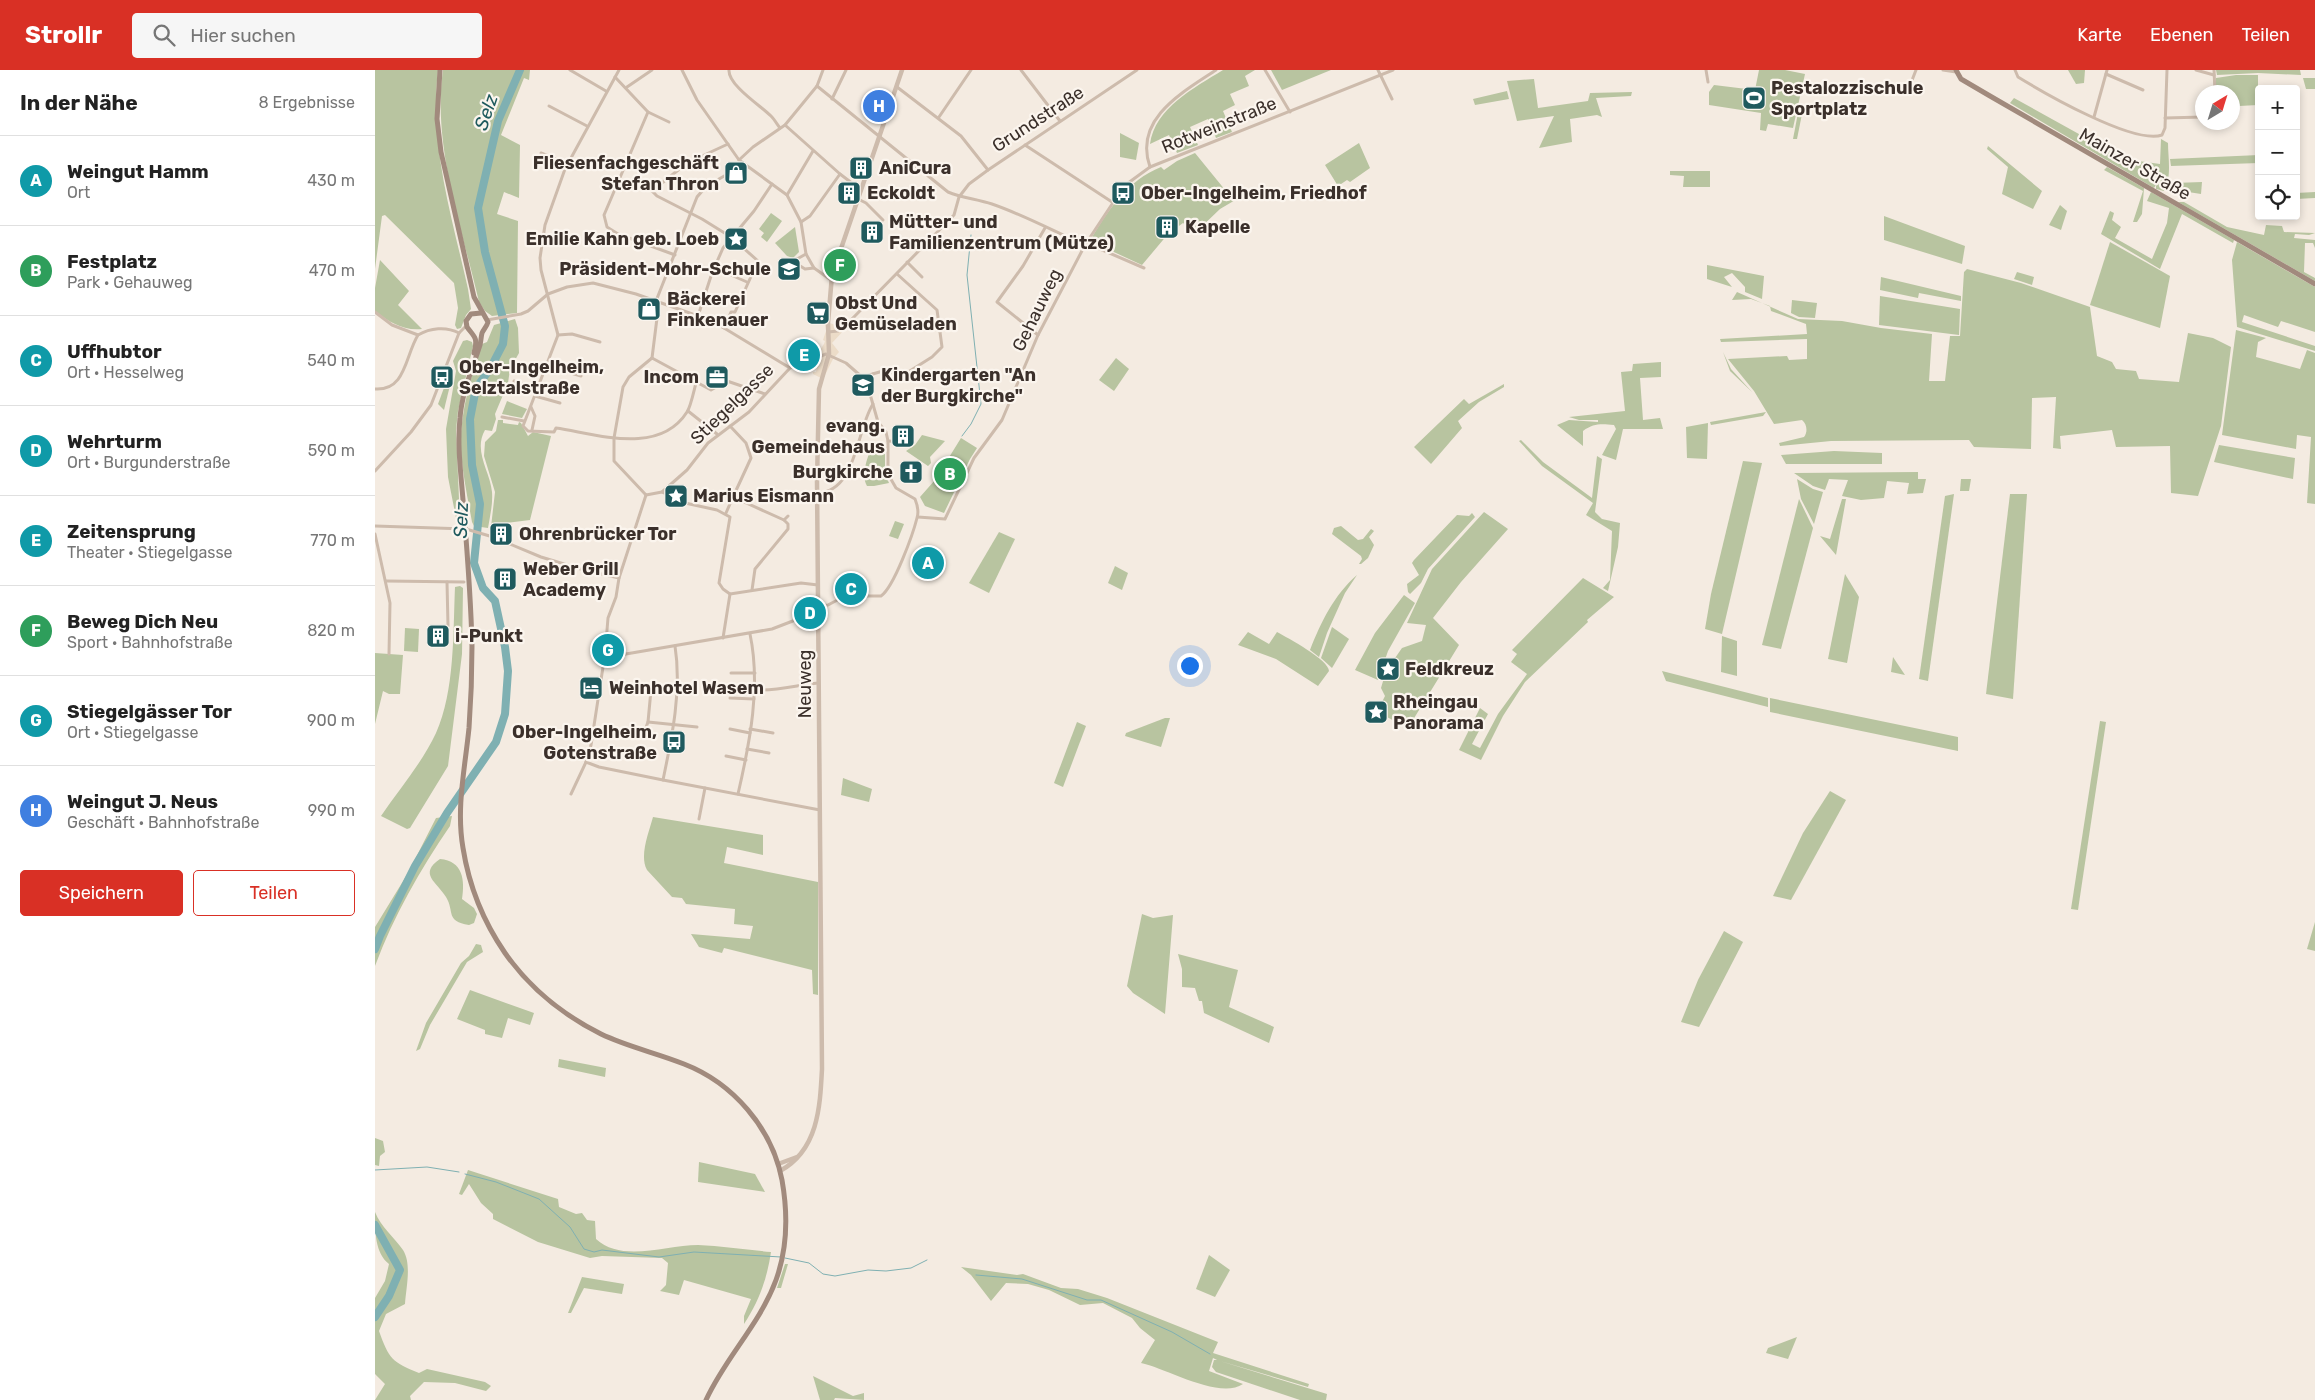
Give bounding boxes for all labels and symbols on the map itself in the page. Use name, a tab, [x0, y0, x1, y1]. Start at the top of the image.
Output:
place label: Pestalozzischule Sportplatz	[1771, 77, 1924, 120]
street label: Grundstraße	[988, 81, 1088, 157]
sports icon: Pestalozzischule Sportplatz	[1741, 85, 1767, 111]
north arrow	[2195, 85, 2240, 130]
pin: H	[863, 87, 895, 125]
water label: Selz	[469, 91, 503, 133]
street label: Rotweinstraße	[1158, 92, 1280, 158]
street label: Mainzer Straße	[2075, 123, 2195, 205]
place label: Fliesenfachgeschäft Stefan Thron	[533, 152, 719, 195]
building icon: AniCura	[848, 155, 874, 181]
place label: AniCura	[879, 157, 951, 179]
shop icon: Fliesenfachgeschäft Stefan Thron	[723, 160, 749, 186]
building icon: Eckoldt	[836, 180, 862, 206]
bus stop icon: Ober-Ingelheim, Friedhof	[1110, 180, 1136, 206]
place label: Eckoldt	[867, 182, 935, 204]
place label: Ober-Ingelheim, Friedhof	[1141, 182, 1367, 204]
place label: Mütter- und Familienzentrum (Mütze)	[889, 211, 1114, 254]
building icon: Kapelle	[1154, 214, 1180, 240]
place label: Kapelle	[1185, 216, 1251, 238]
building icon: Mütter- und Familienzentrum (Mütze)	[859, 219, 885, 245]
place icon: Emilie Kahn geb. Loeb	[723, 226, 749, 252]
place label: Emilie Kahn geb. Loeb	[525, 228, 719, 250]
pin: F	[824, 246, 856, 284]
school or university icon: Präsident-Mohr-Schule	[776, 256, 802, 282]
place label: Präsident-Mohr-Schule	[559, 258, 771, 280]
street label: Gehauweg	[1008, 265, 1066, 355]
place label: Bäckerei Finkenauer	[667, 288, 768, 331]
place label: Obst Und Gemüseladen	[835, 292, 957, 335]
shop icon: Bäckerei Finkenauer	[636, 296, 662, 322]
supermarket icon: Obst Und Gemüseladen	[805, 300, 831, 326]
pin: E	[788, 336, 820, 374]
place label: Ober-Ingelheim, Selztalstraße	[459, 356, 604, 399]
street label: Stiegelgasse	[686, 359, 778, 449]
bus stop icon: Ober-Ingelheim, Selztalstraße	[429, 364, 455, 390]
office icon: Incom	[704, 364, 730, 390]
place label: Kindergarten "An der Burgkirche"	[881, 364, 1036, 407]
place label: Incom	[643, 366, 699, 388]
school or university icon: Kindergarten "An der Burgkirche"	[850, 372, 876, 398]
place label: evang. Gemeindehaus	[752, 415, 885, 458]
building icon: evang. Gemeindehaus	[890, 423, 916, 449]
pin: B	[934, 455, 966, 493]
church icon: Burgkirche	[898, 459, 924, 485]
place label: Burgkirche	[793, 461, 893, 483]
place icon: Marius Eismann	[663, 483, 689, 509]
place label: Marius Eismann	[693, 485, 834, 507]
water label: Selz	[449, 501, 473, 539]
building icon: Ohrenbrücker Tor	[488, 521, 514, 547]
place label: Ohrenbrücker Tor	[519, 523, 677, 545]
pin: A	[912, 544, 944, 582]
place label: Weber Grill Academy	[523, 558, 619, 601]
building icon: Weber Grill Academy	[492, 566, 518, 592]
pin: C	[835, 570, 867, 608]
pin: D	[794, 594, 826, 632]
building icon: i-Punkt	[425, 623, 451, 649]
place label: i-Punkt	[455, 625, 523, 647]
pin: G	[592, 631, 624, 669]
street label: Neuweg	[794, 650, 816, 718]
your location	[1177, 653, 1203, 679]
place icon: Feldkreuz	[1375, 656, 1401, 682]
place label: Feldkreuz	[1405, 658, 1494, 680]
hotel icon: Weinhotel Wasem	[578, 675, 604, 701]
place label: Weinhotel Wasem	[609, 677, 764, 699]
place label: Rheingau Panorama	[1393, 691, 1484, 734]
place icon: Rheingau Panorama	[1363, 699, 1389, 725]
place label: Ober-Ingelheim, Gotenstraße	[512, 721, 657, 764]
bus stop icon: Ober-Ingelheim, Gotenstraße	[661, 729, 687, 755]

